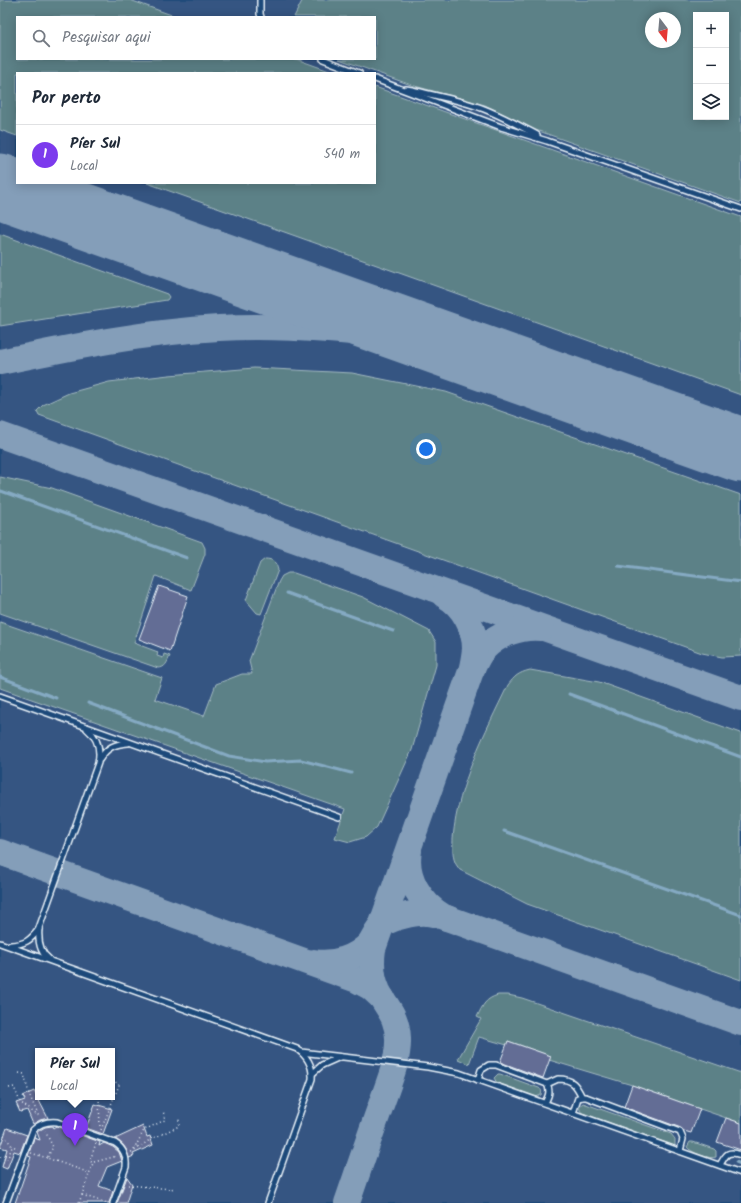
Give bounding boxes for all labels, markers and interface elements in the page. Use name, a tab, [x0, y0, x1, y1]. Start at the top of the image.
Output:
north arrow	[645, 12, 681, 48]
map controls	[693, 12, 729, 120]
button: +	[693, 12, 729, 48]
search box	[16, 16, 376, 60]
text: Pesquisar aqui	[62, 26, 151, 50]
icon: search	[30, 27, 52, 49]
button: −	[693, 48, 729, 84]
button: layers	[693, 84, 729, 120]
text: Por perto	[32, 85, 101, 112]
text: Píer Sul	[70, 132, 120, 156]
text: 1	[43, 144, 47, 165]
text: 540 m	[324, 144, 360, 165]
text: Local	[70, 156, 98, 177]
your location	[416, 439, 436, 459]
popup	[35, 1048, 115, 1100]
text: Píer Sul	[50, 1052, 100, 1076]
text: Local	[50, 1076, 78, 1097]
pin: 1	[62, 1113, 88, 1146]

